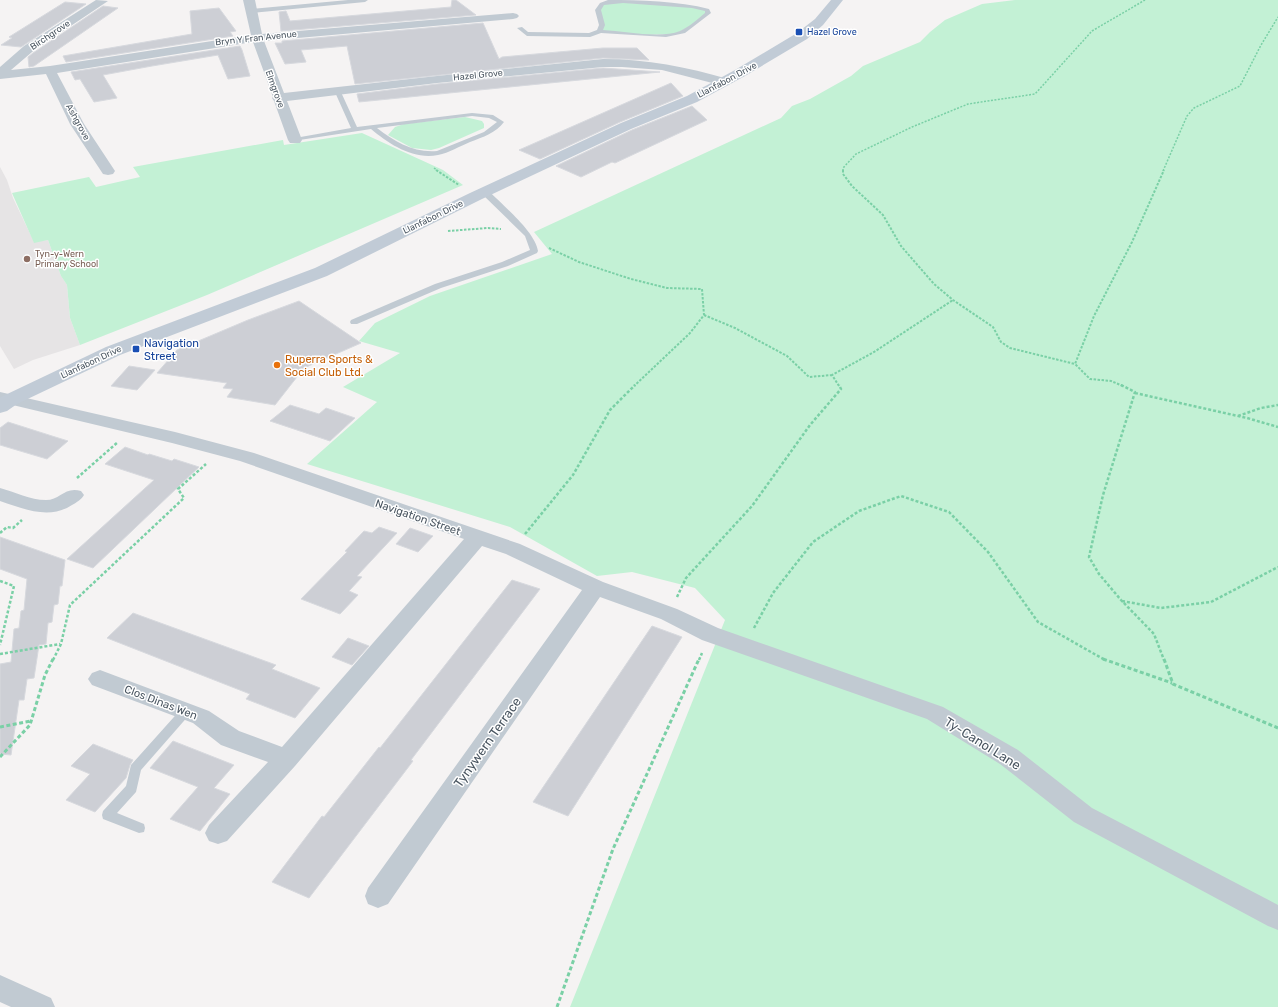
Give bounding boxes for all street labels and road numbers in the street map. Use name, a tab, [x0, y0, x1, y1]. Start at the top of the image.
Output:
street label: Birchgrove	[28, 18, 72, 52]
street label: Bryn Y Fran Avenue	[215, 29, 297, 47]
street label: Llanfabon Drive	[696, 60, 758, 100]
street label: Hazel Grove	[453, 67, 503, 83]
street label: Elmgrove	[264, 69, 286, 109]
street label: Ashgrove	[64, 102, 92, 142]
street label: Llanfabon Drive	[401, 198, 465, 236]
street label: Llanfabon Drive	[59, 344, 123, 380]
street label: Navigation Street	[373, 497, 463, 538]
street label: Clos Dinas Wen	[122, 683, 199, 722]
street label: Tynywern Terrace	[451, 694, 524, 790]
street label: Ty-Canol Lane	[942, 714, 1024, 773]

